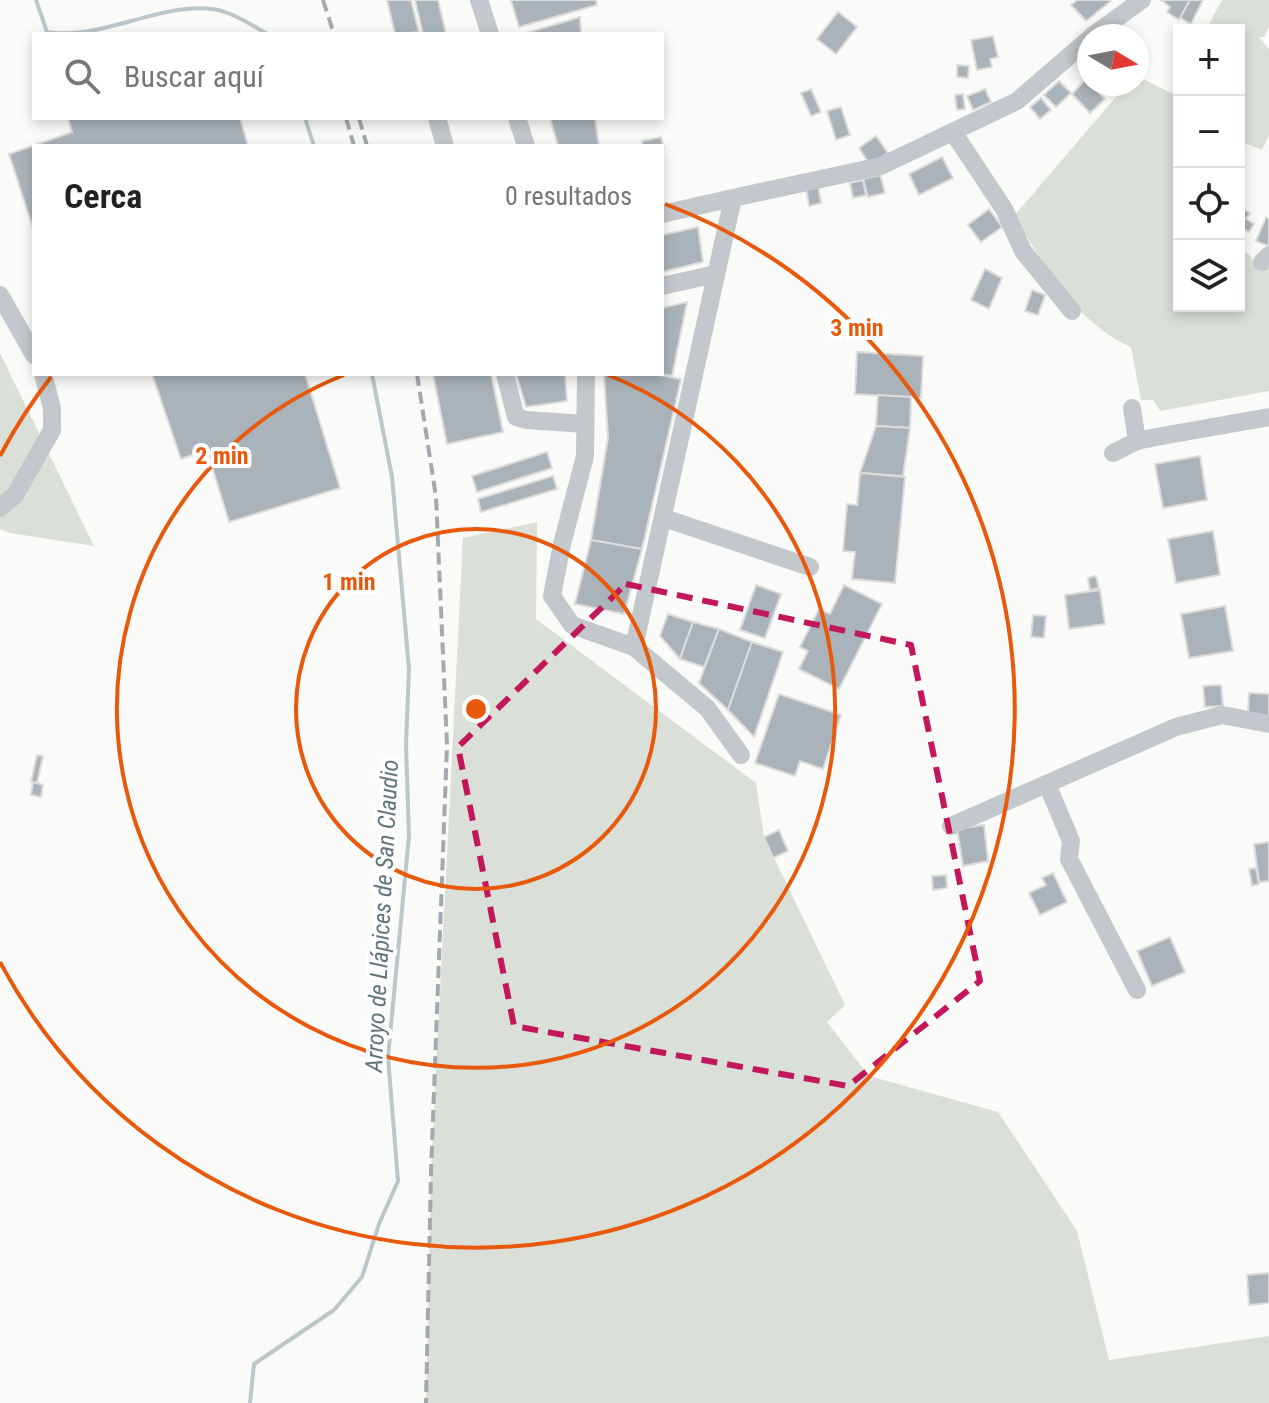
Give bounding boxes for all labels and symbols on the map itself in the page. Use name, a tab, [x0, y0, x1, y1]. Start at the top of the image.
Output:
north arrow	[1077, 24, 1149, 96]
text: 3 min	[830, 314, 884, 342]
text: 2 min	[195, 442, 249, 470]
text: 1 min	[322, 568, 376, 596]
centre of rings	[462, 695, 490, 723]
water label: Arroyo de Llápices de San Claudio	[360, 759, 404, 1074]

